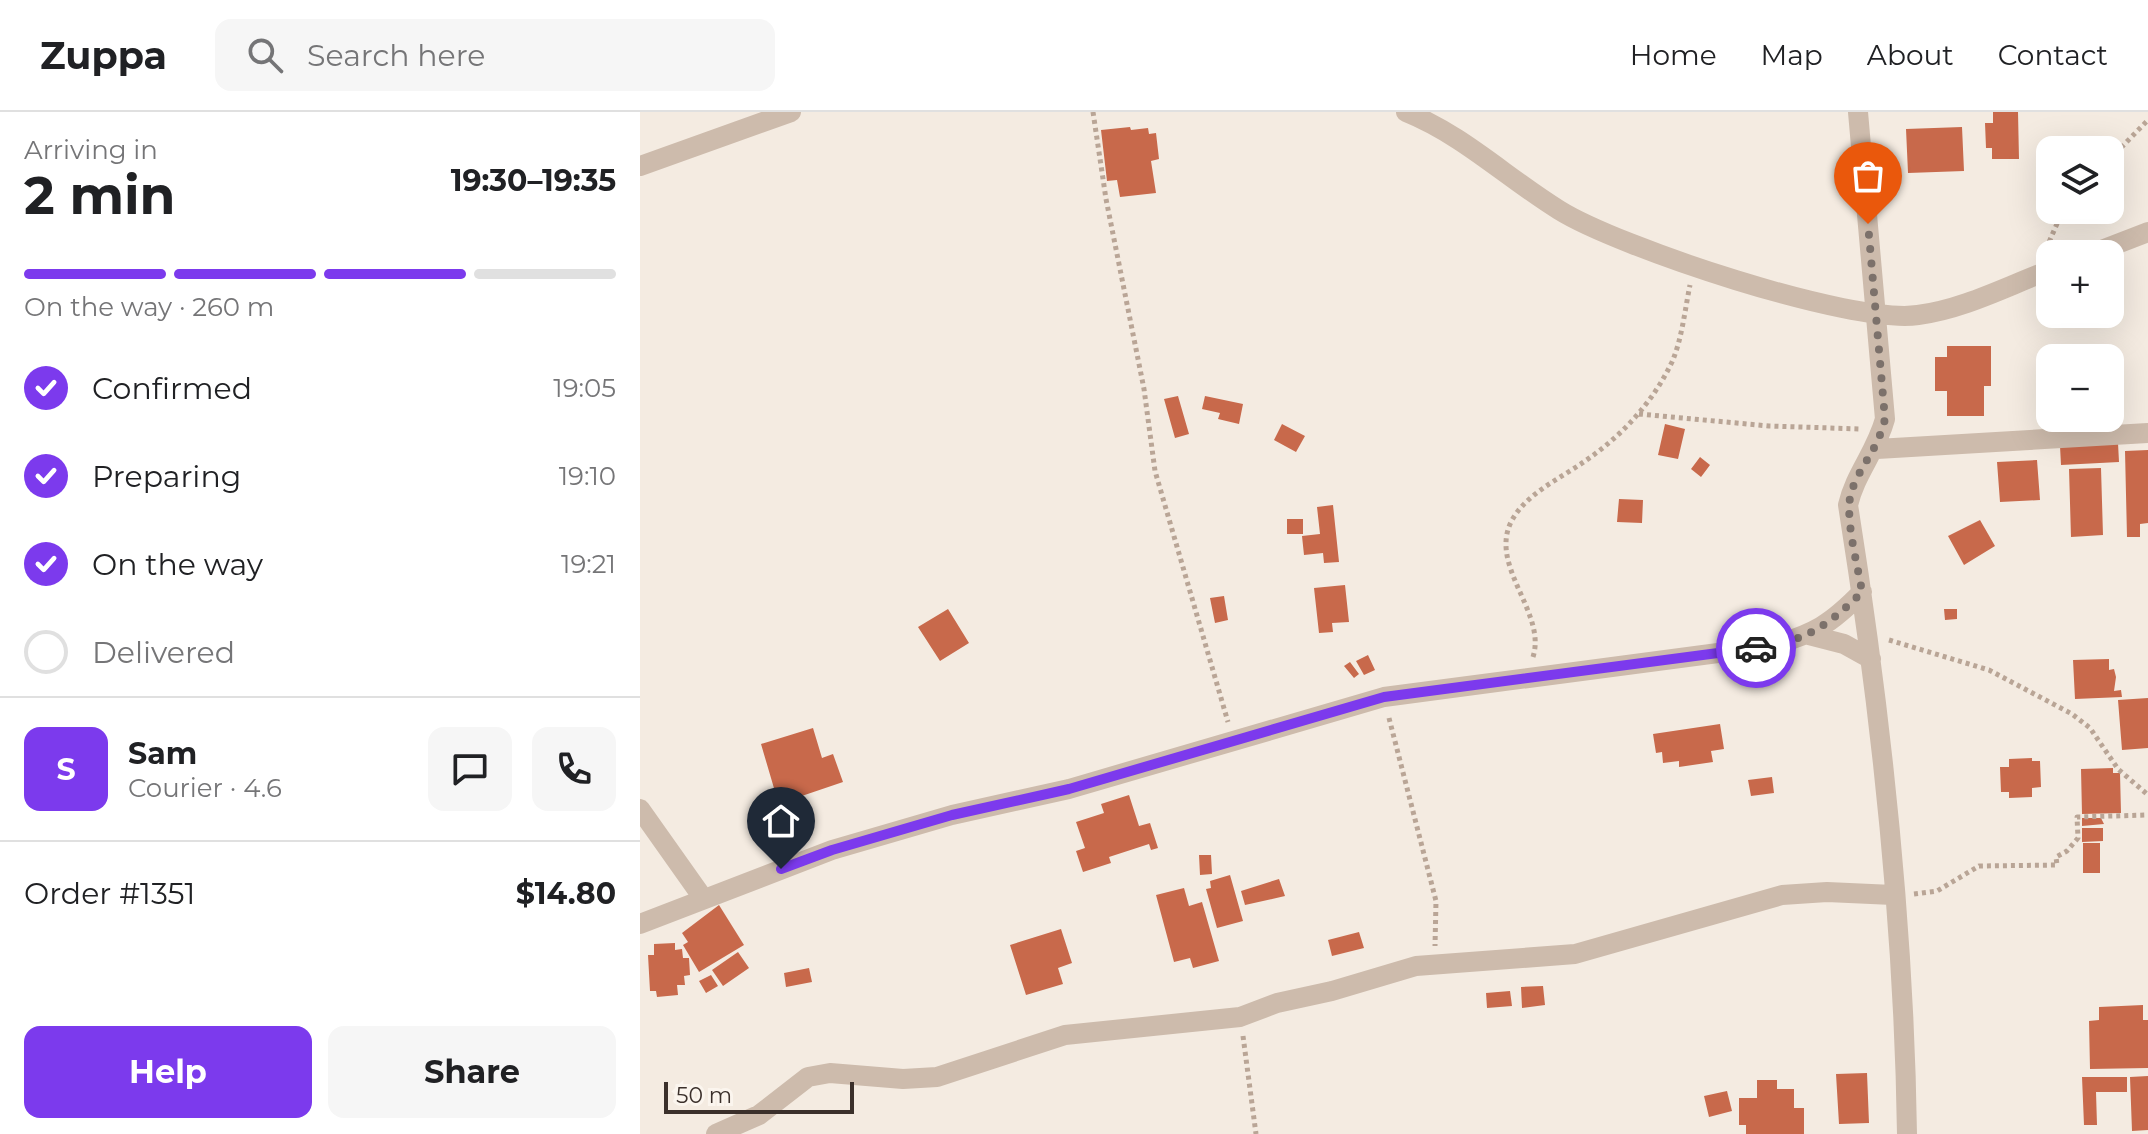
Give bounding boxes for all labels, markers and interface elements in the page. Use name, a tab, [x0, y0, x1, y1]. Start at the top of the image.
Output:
search box	[215, 19, 775, 91]
text: Zuppa	[40, 32, 167, 79]
icon: search	[243, 33, 287, 77]
text: Search here	[307, 37, 485, 74]
text: Home	[1630, 38, 1717, 72]
text: Map	[1761, 38, 1823, 72]
text: About	[1867, 38, 1954, 72]
text: Contact	[1998, 38, 2108, 72]
text: Arriving in	[24, 134, 158, 166]
map controls	[2036, 136, 2124, 432]
button: layers	[2036, 136, 2124, 224]
pin	[1834, 142, 1902, 224]
icon: bag	[1846, 154, 1890, 198]
text: 19:30–19:35	[451, 162, 616, 199]
text: 2 min	[24, 164, 176, 227]
button: +	[2036, 240, 2124, 328]
text: On the way · 260 m	[24, 291, 274, 323]
button: −	[2036, 344, 2124, 432]
icon: check	[24, 366, 68, 410]
text: Confirmed	[92, 370, 252, 407]
text: 19:05	[553, 372, 616, 404]
icon: check	[24, 454, 68, 498]
text: Preparing	[92, 458, 241, 495]
text: 19:10	[559, 460, 616, 492]
icon: check	[24, 542, 68, 586]
text: On the way	[92, 546, 263, 583]
text: 19:21	[561, 548, 616, 580]
courier	[1716, 608, 1796, 688]
icon: car	[1734, 626, 1778, 670]
text: Delivered	[92, 634, 235, 671]
button: chat	[428, 727, 512, 811]
button: phone	[532, 727, 616, 811]
text: Sam	[128, 735, 197, 772]
text: S	[56, 751, 76, 788]
text: Courier · 4.6	[128, 772, 282, 804]
pin	[747, 787, 815, 869]
icon: home	[759, 799, 803, 843]
text: Order #1351	[24, 875, 195, 912]
text: $14.80	[516, 875, 616, 912]
button: Help	[24, 1026, 312, 1118]
button: Share	[328, 1026, 616, 1118]
scale bar	[664, 1078, 854, 1114]
text: 50 m	[676, 1082, 732, 1109]

